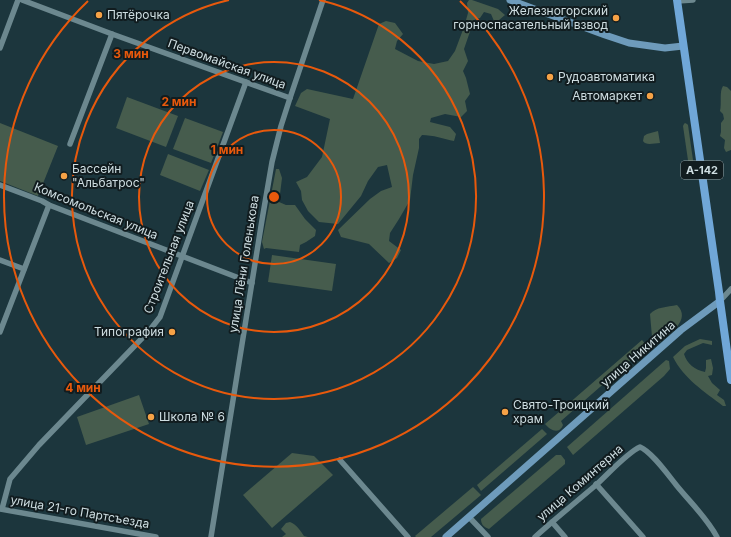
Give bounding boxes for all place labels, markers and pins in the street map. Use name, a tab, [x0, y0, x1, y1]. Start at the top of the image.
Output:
place label: Железногорский горноспасательный взвод	[453, 3, 608, 32]
place label: Пятёрочка	[107, 7, 170, 22]
marker: Пятёрочка	[94, 10, 104, 20]
marker: Железногорский горноспасательный взвод	[611, 13, 621, 23]
place label: Рудоавтоматика	[558, 69, 655, 84]
marker: Рудоавтоматика	[545, 72, 555, 82]
place label: Автомаркет	[572, 88, 642, 103]
marker: Автомаркет	[645, 91, 655, 101]
place label: Бассейн "Альбатрос"	[72, 161, 145, 190]
marker: Бассейн "Альбатрос"	[59, 171, 69, 181]
centre of rings	[267, 190, 281, 204]
place label: Типография	[94, 324, 164, 339]
marker: Типография	[167, 327, 177, 337]
place label: Свято-Троицкий храм	[513, 397, 609, 426]
marker: Свято-Троицкий храм	[500, 407, 510, 417]
place label: Школа № 6	[159, 409, 225, 424]
marker: Школа № 6	[146, 412, 156, 422]

